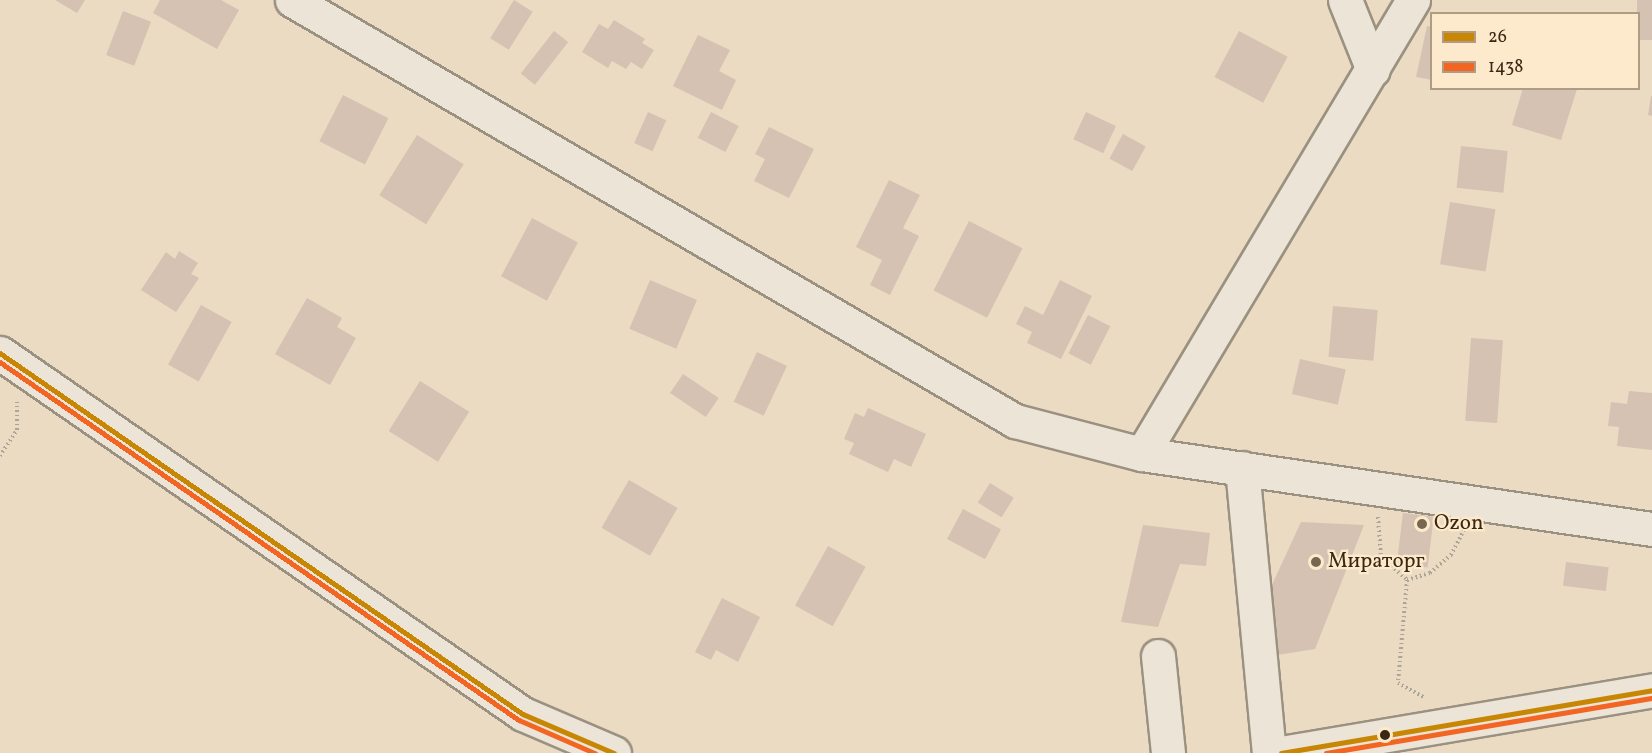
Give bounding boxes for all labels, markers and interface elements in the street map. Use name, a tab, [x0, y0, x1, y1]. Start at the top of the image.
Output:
legend	[1430, 12, 1640, 90]
text: 26	[1488, 25, 1507, 50]
text: 1438	[1488, 55, 1523, 80]
place label: Ozon	[1434, 511, 1484, 537]
marker: Ozon	[1415, 517, 1429, 531]
place label: Мираторг	[1328, 549, 1425, 575]
marker: Мираторг	[1309, 555, 1323, 569]
unlabelled marker	[1379, 729, 1391, 741]

